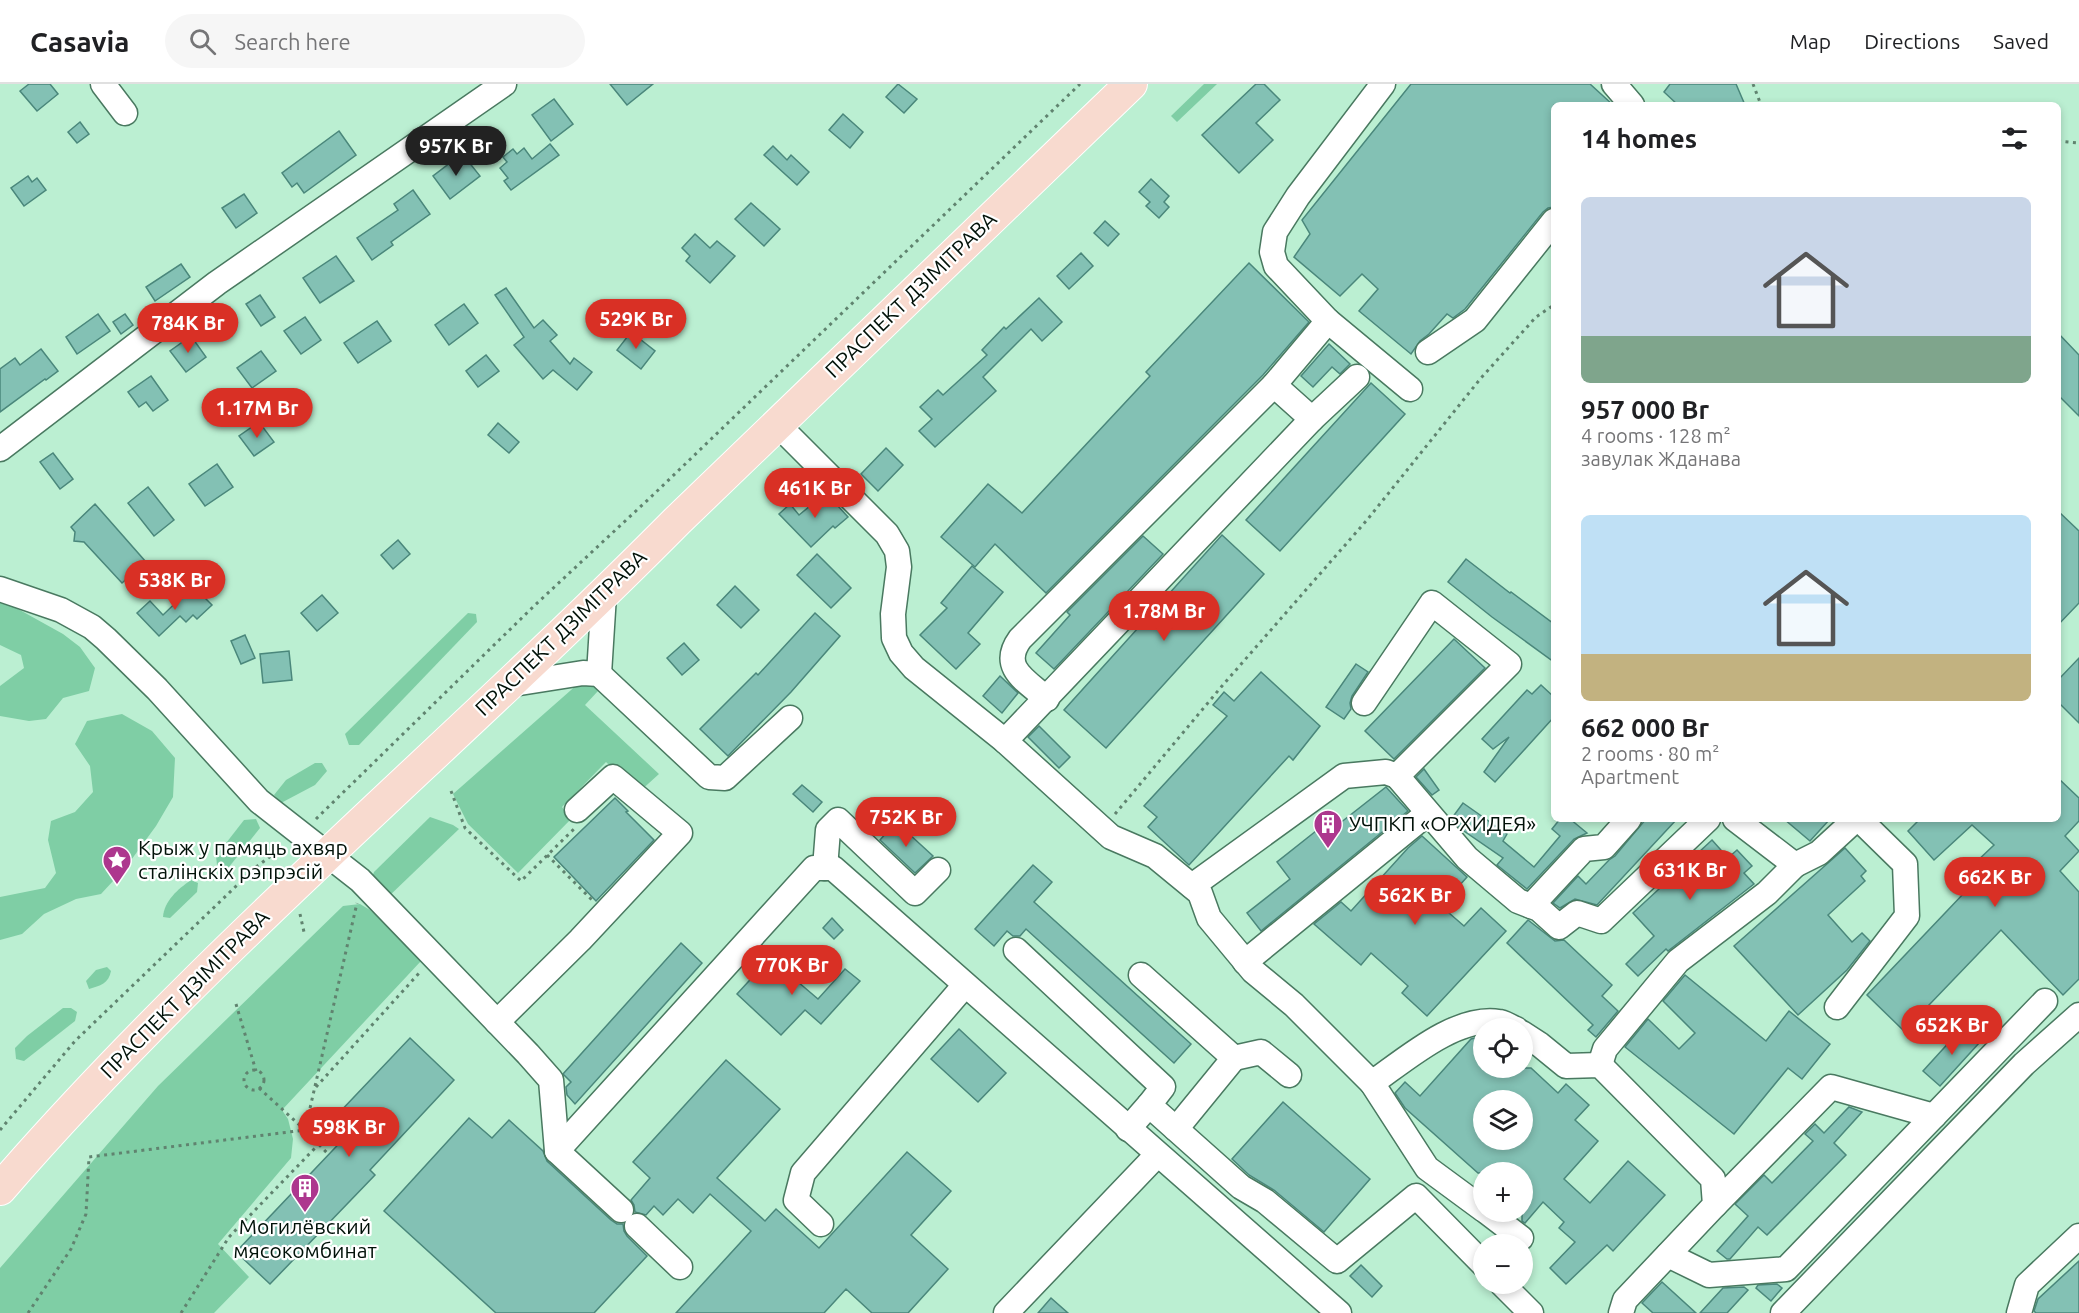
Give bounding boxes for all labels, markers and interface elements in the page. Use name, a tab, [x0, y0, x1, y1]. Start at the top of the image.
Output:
search box	[165, 14, 585, 68]
icon: search	[186, 25, 219, 58]
text: Casavia	[30, 26, 129, 57]
text: Search here	[234, 29, 351, 54]
text: Map	[1790, 29, 1831, 53]
text: Directions	[1864, 29, 1960, 53]
text: Saved	[1993, 29, 2049, 53]
icon: filters	[1998, 122, 2031, 155]
text: 14 homes	[1581, 124, 1697, 153]
pin: 957K Br	[401, 126, 511, 177]
text: 957K Br	[419, 134, 493, 157]
street label: ПРАСПЕКТ ДЗІМІТРАВА	[820, 206, 1001, 382]
icon: home	[1752, 236, 1860, 344]
pin: 529K Br	[581, 299, 691, 350]
pin: 784K Br	[133, 303, 243, 354]
text: 529K Br	[599, 307, 673, 330]
text: 784K Br	[151, 311, 225, 334]
pin: 1.17M Br	[195, 388, 319, 439]
text: 957 000 Br	[1581, 395, 1709, 424]
text: 1.17M Br	[216, 396, 298, 419]
text: 4 rooms · 128 m²	[1581, 424, 1731, 447]
text: завулак Жданава	[1581, 447, 1741, 470]
pin: 461K Br	[760, 468, 870, 519]
text: 461K Br	[778, 476, 852, 499]
street label: ПРАСПЕКТ ДЗІМІТРАВА	[470, 544, 651, 720]
icon: home	[1752, 554, 1860, 662]
pin: 538K Br	[120, 560, 230, 611]
text: 538K Br	[138, 568, 212, 591]
pin: 1.78M Br	[1102, 591, 1226, 642]
text: 1.78M Br	[1123, 599, 1205, 622]
text: 662 000 Br	[1581, 713, 1709, 742]
text: 2 rooms · 80 m²	[1581, 742, 1719, 765]
text: Apartment	[1581, 765, 1679, 788]
pin: 752K Br	[851, 797, 961, 848]
text: 752K Br	[869, 805, 943, 828]
building icon: УЧПКП «ОРХИДЕЯ»	[1312, 808, 1344, 850]
place label: УЧПКП «ОРХИДЕЯ»	[1349, 811, 1536, 835]
place label: Крыж у памяць ахвяр сталінскіх рэпрэсій	[138, 835, 348, 883]
place icon: Крыж у памяць ахвяр сталінскіх рэпрэсій	[101, 844, 133, 886]
pin: 631K Br	[1635, 850, 1745, 901]
pin: 662K Br	[1940, 857, 2050, 908]
text: 631K Br	[1653, 858, 1727, 881]
text: 662K Br	[1958, 865, 2032, 888]
pin: 562K Br	[1360, 875, 1470, 926]
text: 562K Br	[1378, 883, 1452, 906]
street label: ПРАСПЕКТ ДЗІМІТРАВА	[95, 904, 274, 1082]
pin: 770K Br	[737, 945, 847, 996]
text: 770K Br	[755, 953, 829, 976]
pin: 652K Br	[1897, 1005, 2007, 1056]
text: 652K Br	[1915, 1013, 1989, 1036]
map controls	[1473, 1018, 1533, 1294]
button: locate	[1473, 1018, 1533, 1078]
button: layers	[1473, 1090, 1533, 1150]
pin: 598K Br	[294, 1107, 404, 1158]
text: 598K Br	[312, 1115, 386, 1138]
button: +	[1473, 1162, 1533, 1222]
building icon: Могилёвский мясокомбинат	[289, 1172, 321, 1214]
place label: Могилёвский мясокомбинат	[233, 1214, 377, 1262]
button: −	[1473, 1234, 1533, 1294]

